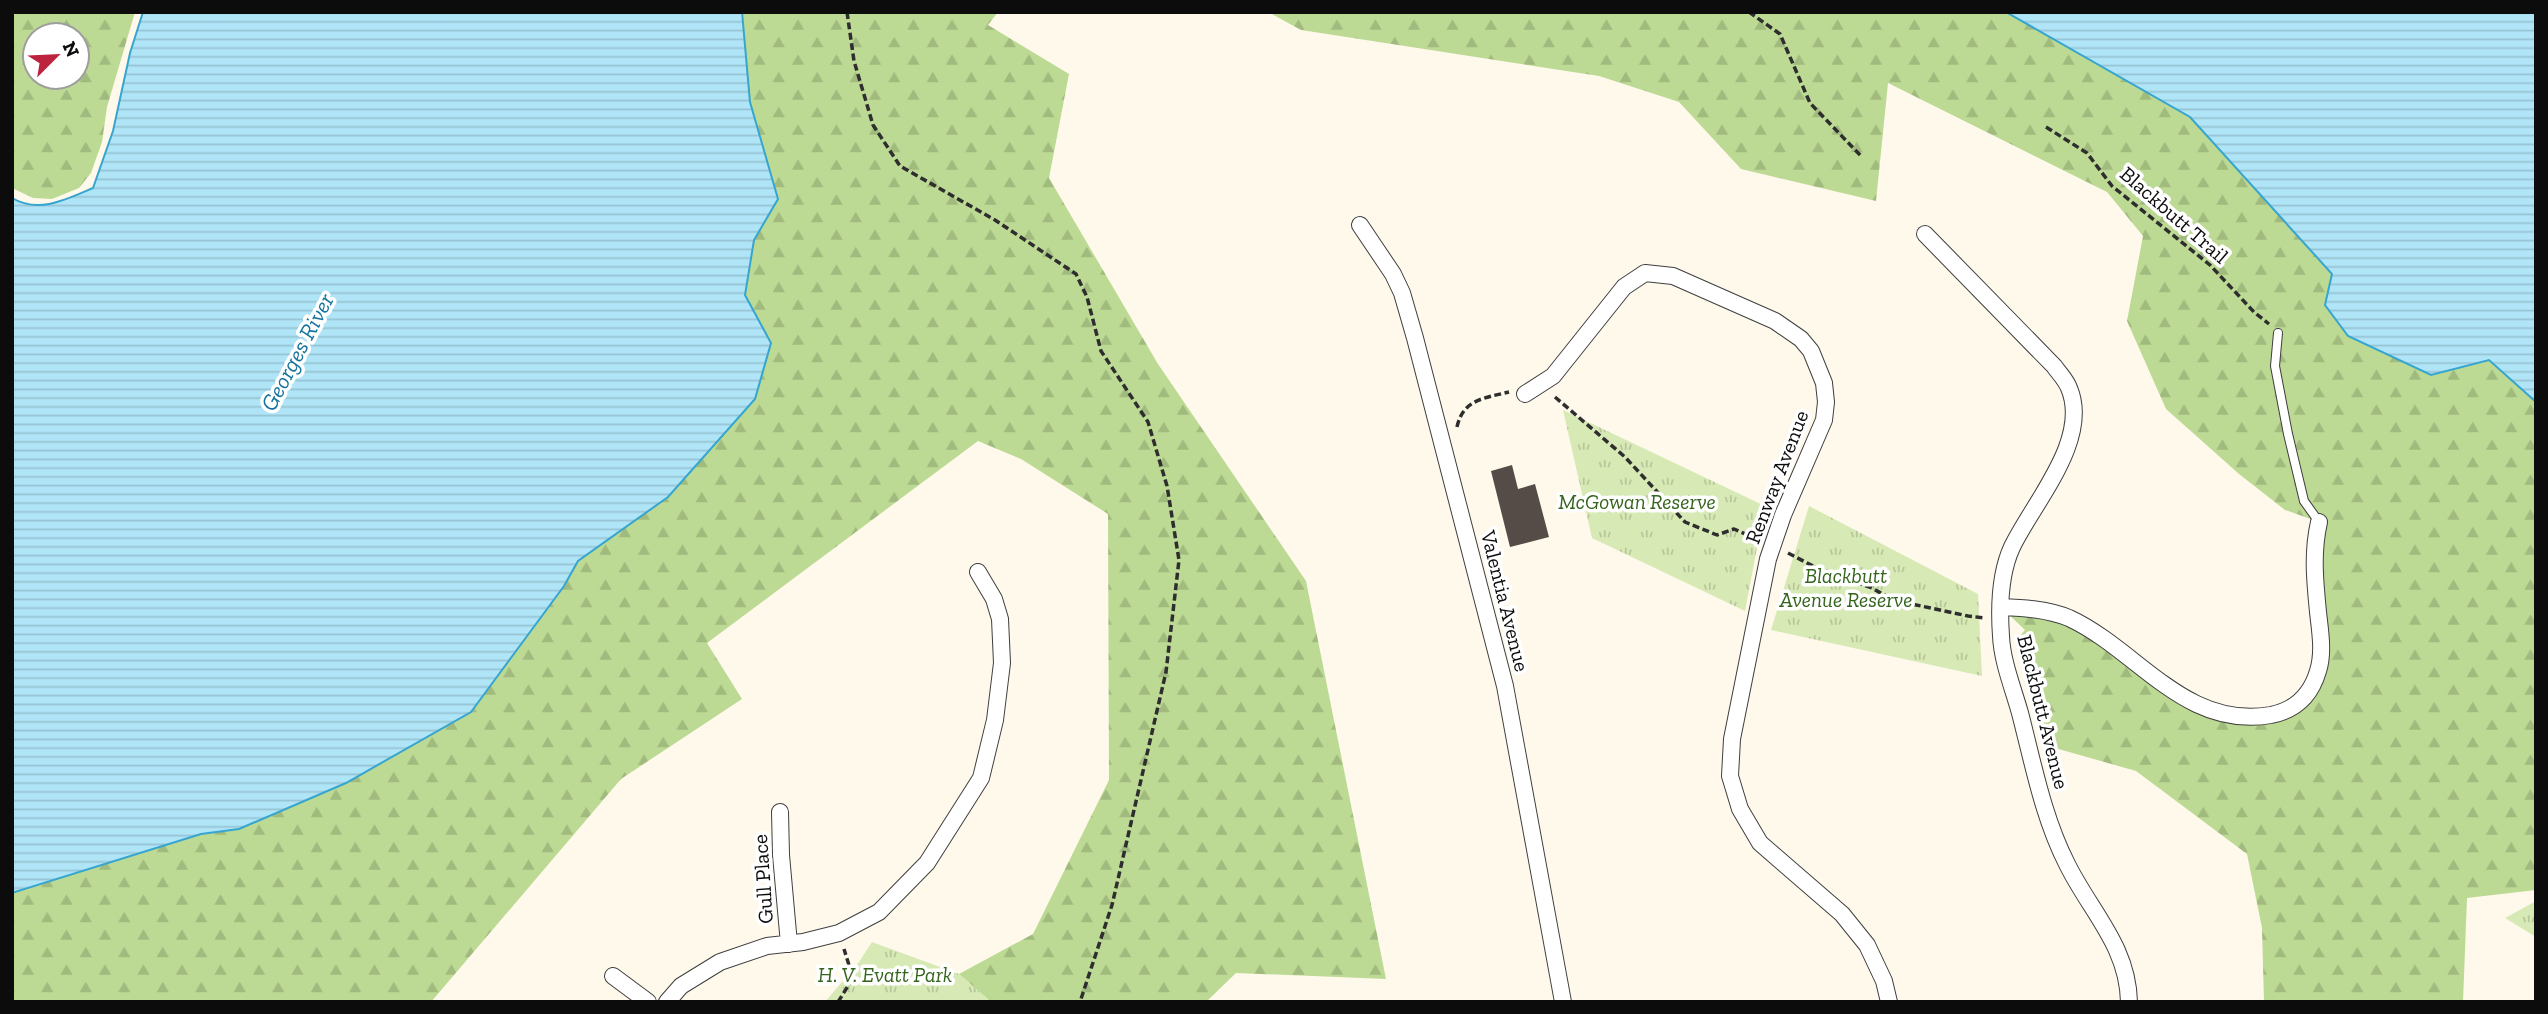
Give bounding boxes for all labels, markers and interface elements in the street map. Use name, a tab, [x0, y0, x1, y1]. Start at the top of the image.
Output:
north arrow	[21, 21, 91, 91]
text: N	[58, 38, 85, 61]
street label: Blackbutt Trail	[2115, 161, 2234, 269]
water label: Georges River	[254, 288, 340, 416]
street label: Renway Avenue	[1740, 406, 1813, 547]
park label: McGowan Reserve	[1558, 489, 1716, 514]
street label: Valentia Avenue	[1476, 527, 1535, 674]
park label: Blackbutt Avenue Reserve	[1779, 563, 1912, 612]
street label: Blackbutt Avenue	[2012, 632, 2075, 792]
street label: Gull Place	[747, 833, 778, 925]
park label: H. V. Evatt Park	[818, 962, 952, 987]

